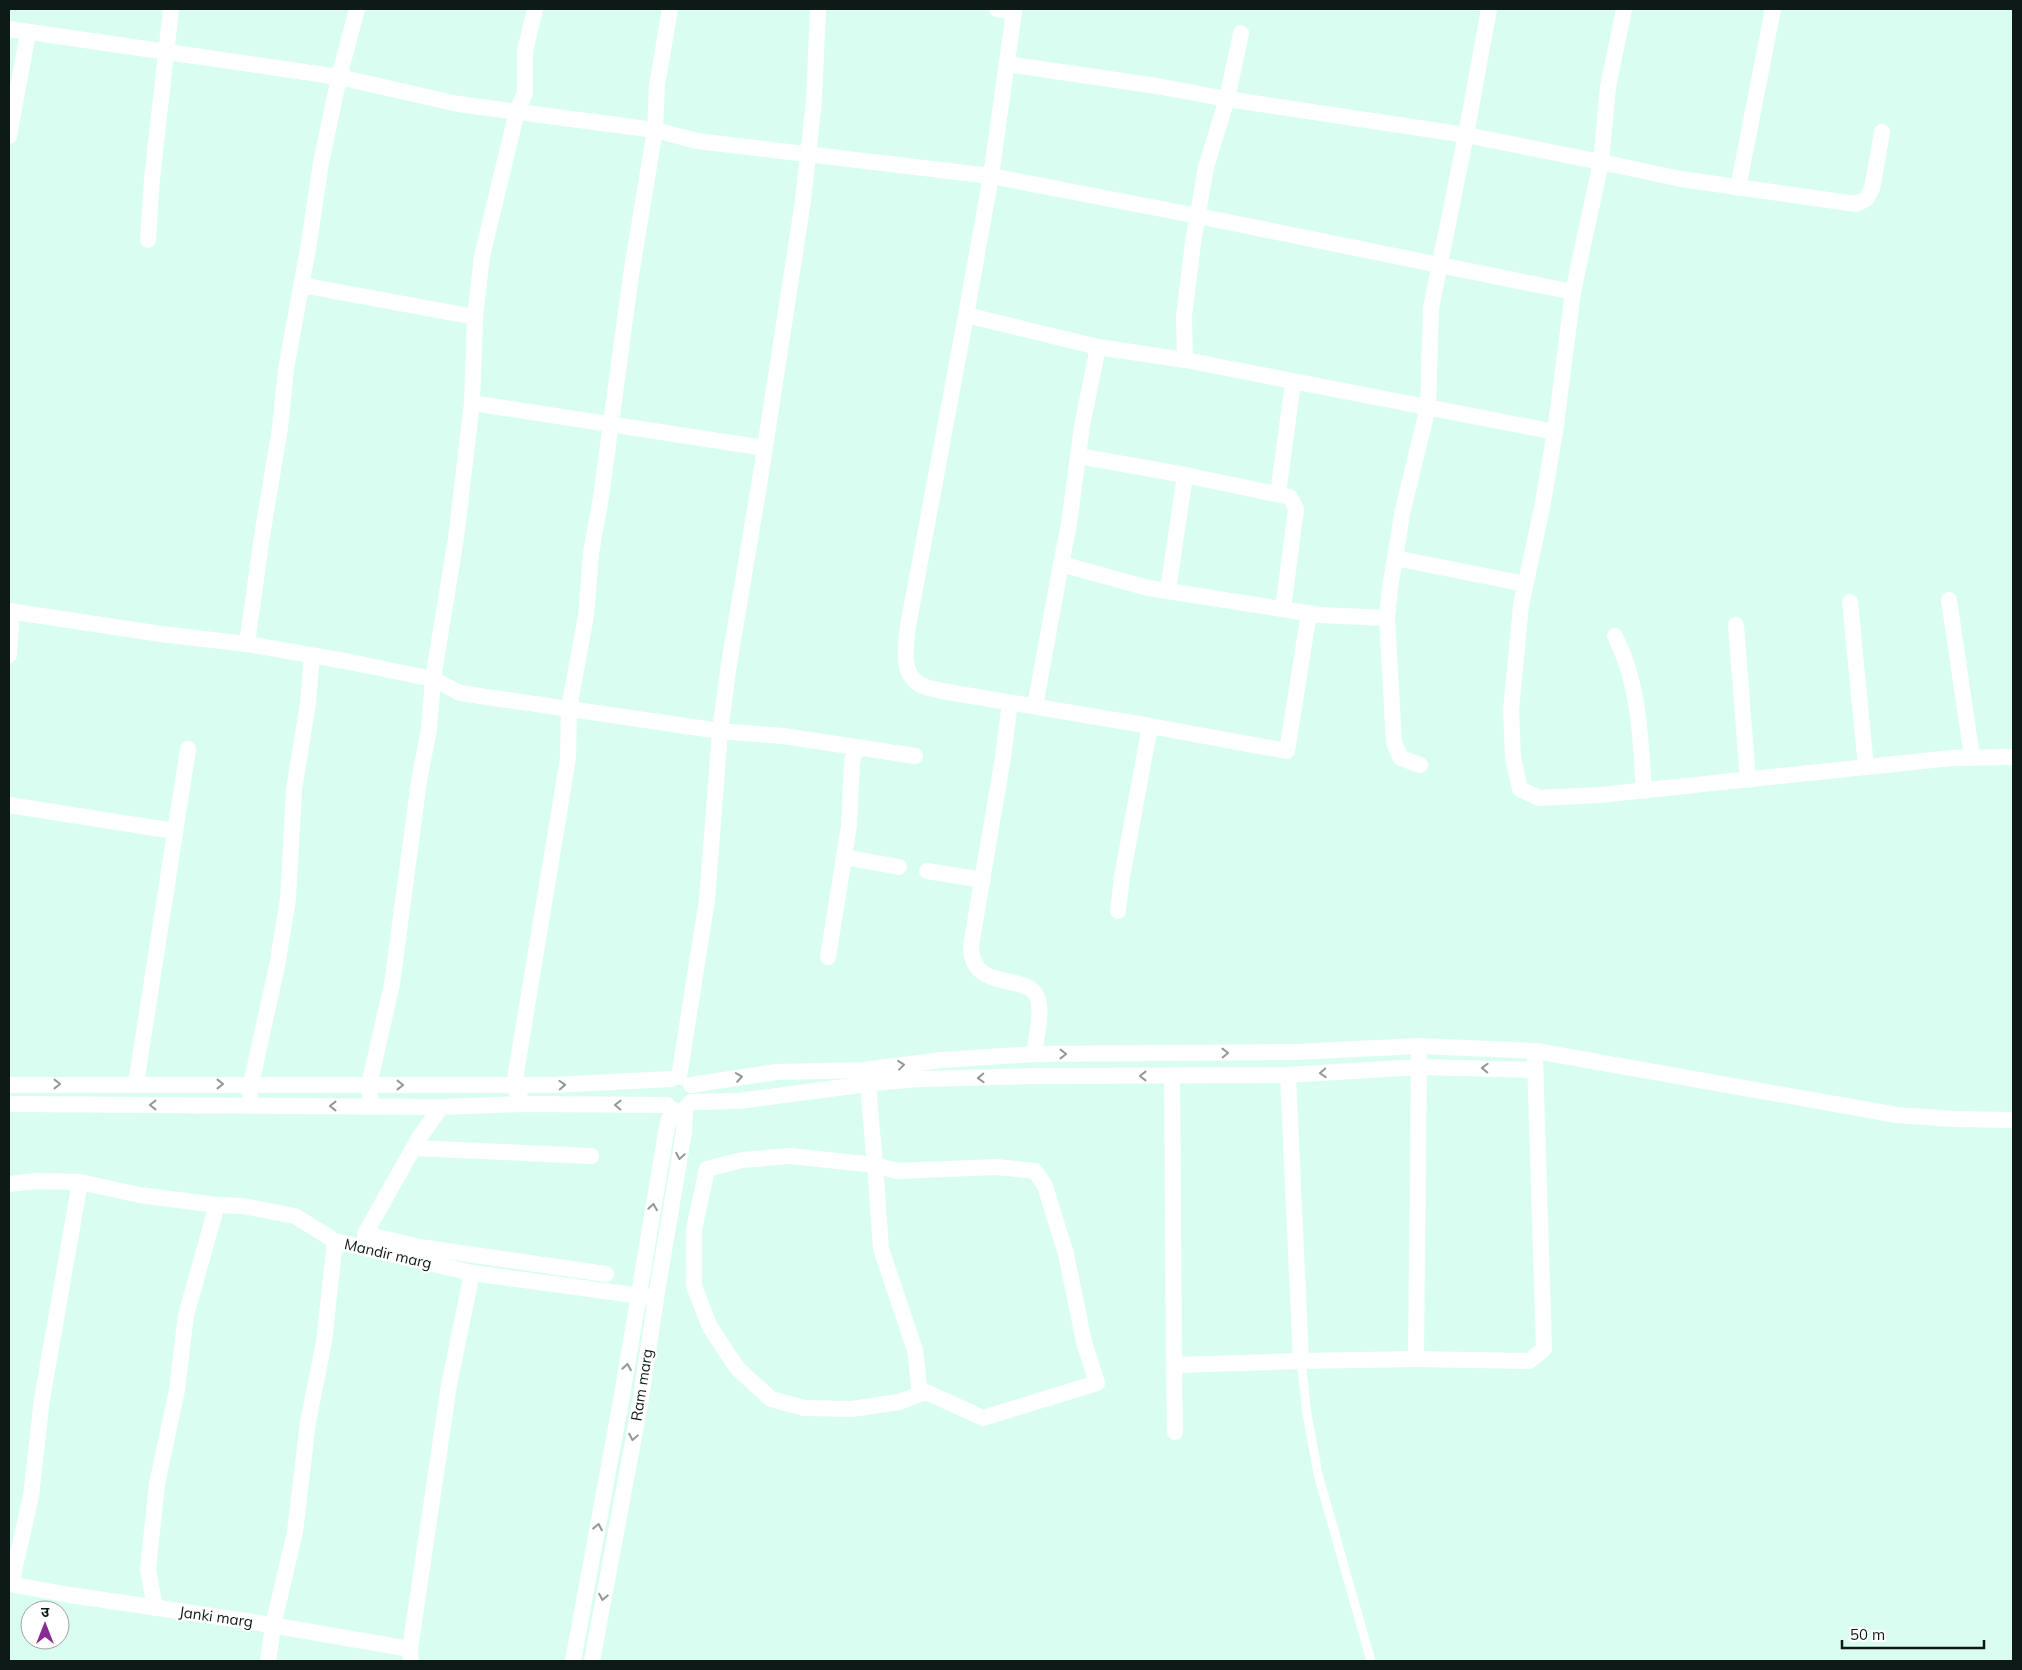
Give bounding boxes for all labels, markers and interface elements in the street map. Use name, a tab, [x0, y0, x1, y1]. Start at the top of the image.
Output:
one-way arrow	[1222, 1048, 1230, 1058]
one-way arrow	[1060, 1049, 1067, 1059]
one-way arrow	[897, 1060, 905, 1071]
one-way arrow	[1481, 1063, 1488, 1073]
one-way arrow	[1319, 1067, 1327, 1078]
one-way arrow	[1139, 1071, 1146, 1081]
one-way arrow	[735, 1073, 743, 1083]
one-way arrow	[976, 1073, 984, 1083]
one-way arrow	[54, 1079, 62, 1089]
one-way arrow	[216, 1079, 224, 1089]
one-way arrow	[396, 1080, 404, 1090]
one-way arrow	[559, 1080, 567, 1090]
one-way arrow	[149, 1100, 156, 1110]
one-way arrow	[614, 1100, 622, 1110]
one-way arrow	[329, 1101, 336, 1111]
one-way arrow	[676, 1152, 686, 1160]
one-way arrow	[648, 1203, 658, 1211]
street label: Mandir marg	[343, 1234, 434, 1273]
street label: Ram marg	[626, 1347, 657, 1422]
one-way arrow	[621, 1363, 632, 1371]
one-way arrow	[629, 1433, 639, 1442]
one-way arrow	[592, 1523, 602, 1532]
one-way arrow	[599, 1592, 609, 1601]
north arrow	[20, 1600, 70, 1650]
street label: Janki marg	[178, 1602, 254, 1631]
text: उ	[41, 1603, 50, 1621]
scale bar	[1842, 1618, 1984, 1650]
text: 50 m	[1850, 1625, 1885, 1644]

